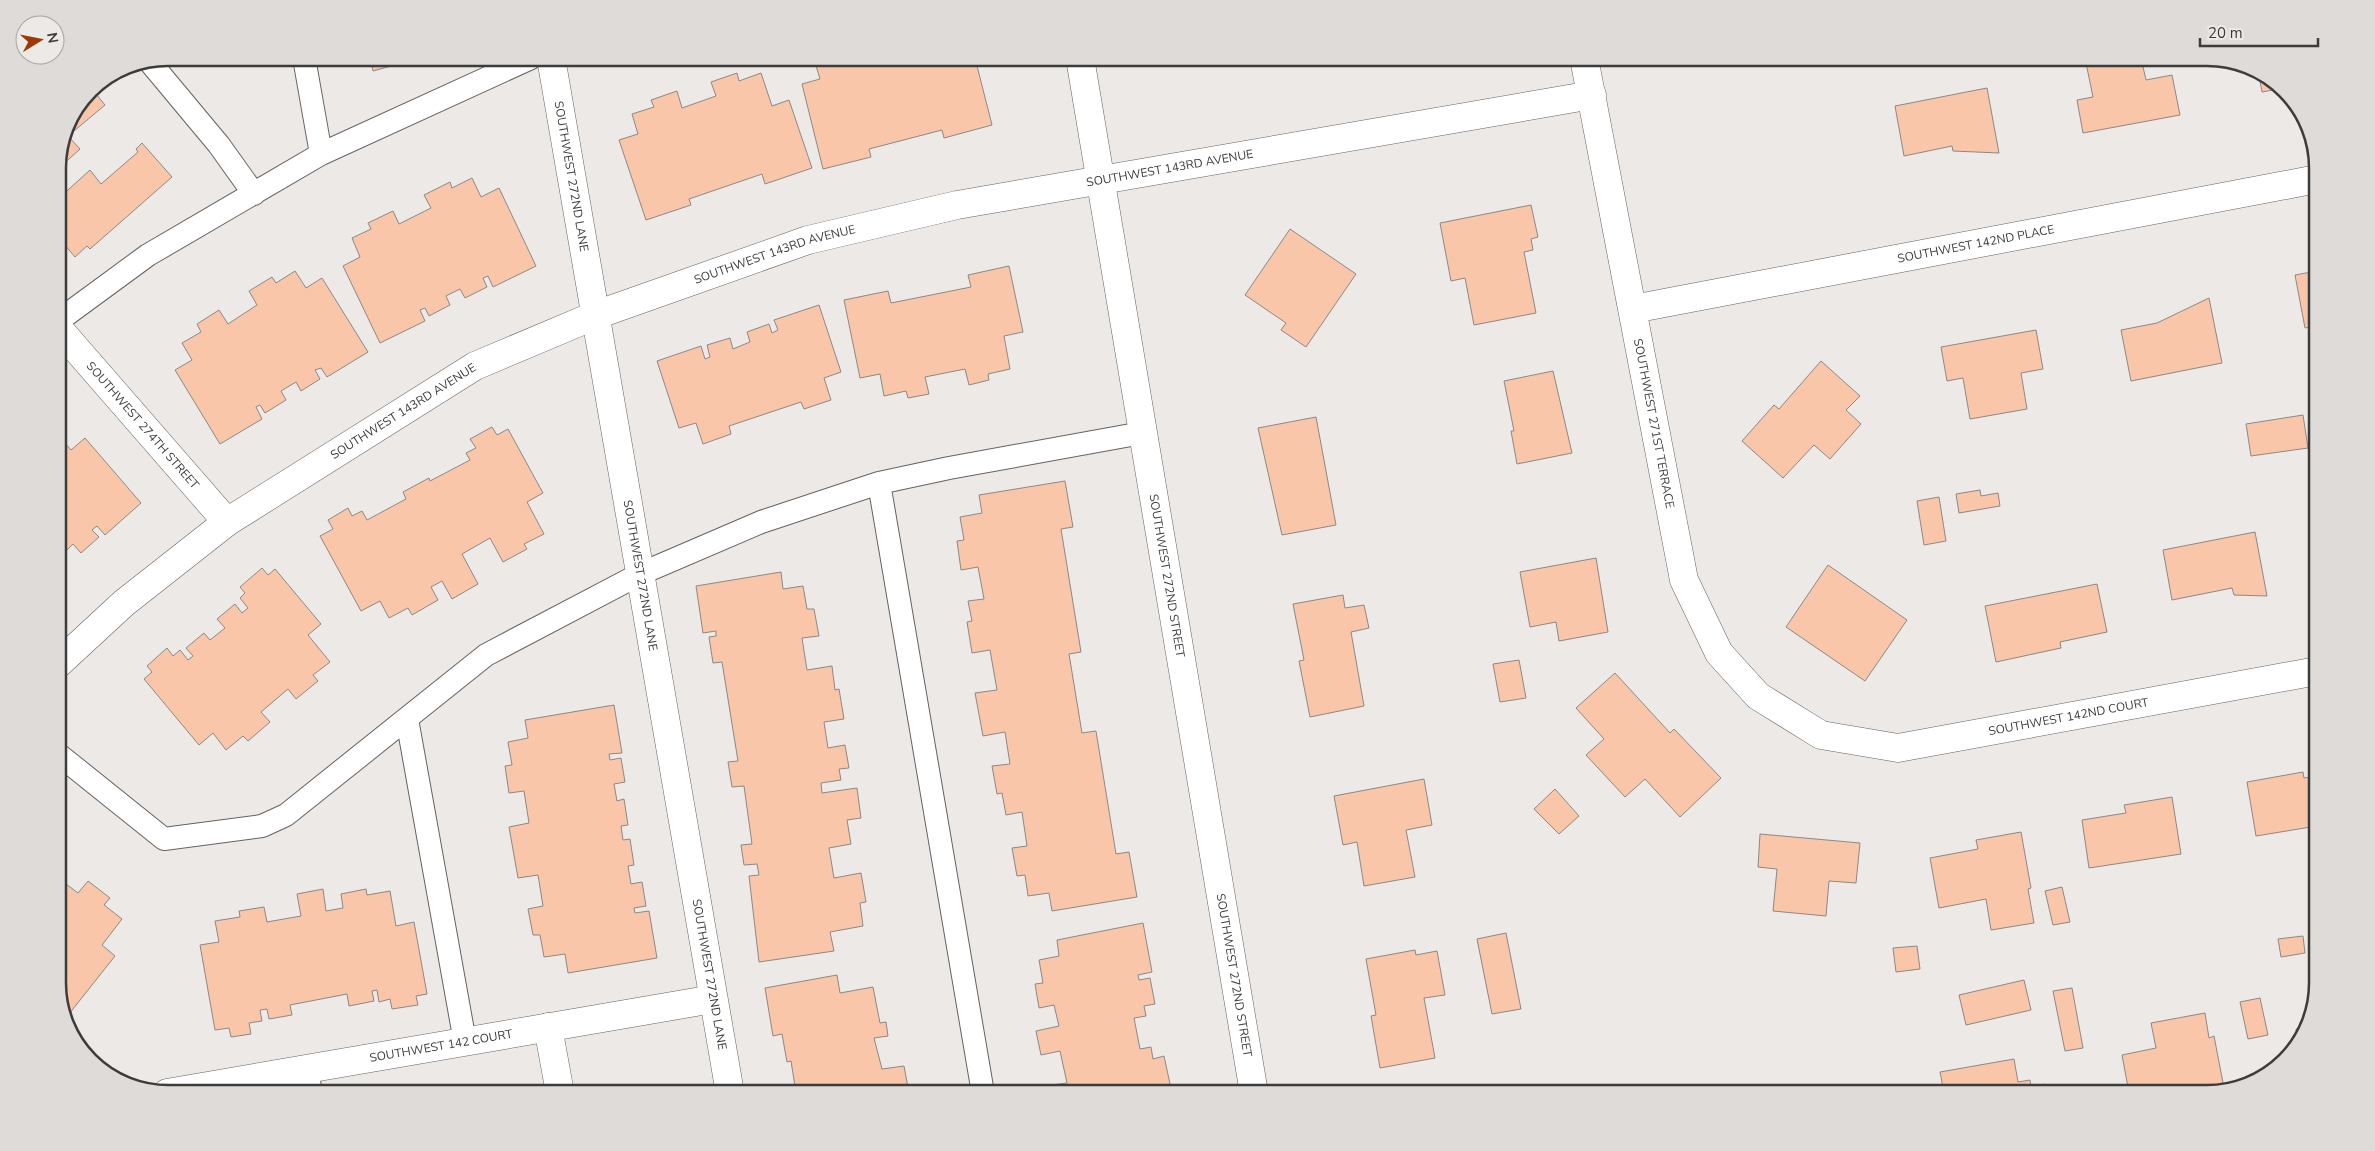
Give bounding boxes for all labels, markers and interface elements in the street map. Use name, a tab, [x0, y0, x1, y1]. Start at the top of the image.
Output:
north arrow	[15, 15, 65, 65]
scale bar	[2200, 15, 2318, 47]
text: 20 m	[2208, 23, 2243, 43]
text: N	[42, 31, 63, 45]
street label: SOUTHWEST 272ND LANE	[551, 100, 592, 253]
street label: SOUTHWEST 143RD AVENUE	[1085, 146, 1254, 190]
street label: SOUTHWEST 143RD AVENUE	[692, 221, 857, 288]
street label: SOUTHWEST 142ND PLACE	[1896, 221, 2056, 267]
street label: SOUTHWEST 271ST TERRACE	[1630, 337, 1678, 510]
street label: SOUTHWEST 274TH STREET	[83, 358, 203, 493]
street label: SOUTHWEST 143RD AVENUE	[327, 359, 479, 463]
street label: SOUTHWEST 272ND STREET	[1145, 493, 1189, 659]
street label: SOUTHWEST 272ND LANE	[620, 499, 661, 652]
street label: SOUTHWEST 142ND COURT	[1987, 694, 2151, 739]
street label: SOUTHWEST 272ND STREET	[1213, 892, 1256, 1059]
street label: SOUTHWEST 272ND LANE	[689, 898, 730, 1051]
street label: SOUTHWEST 142 COURT	[368, 1026, 514, 1066]

